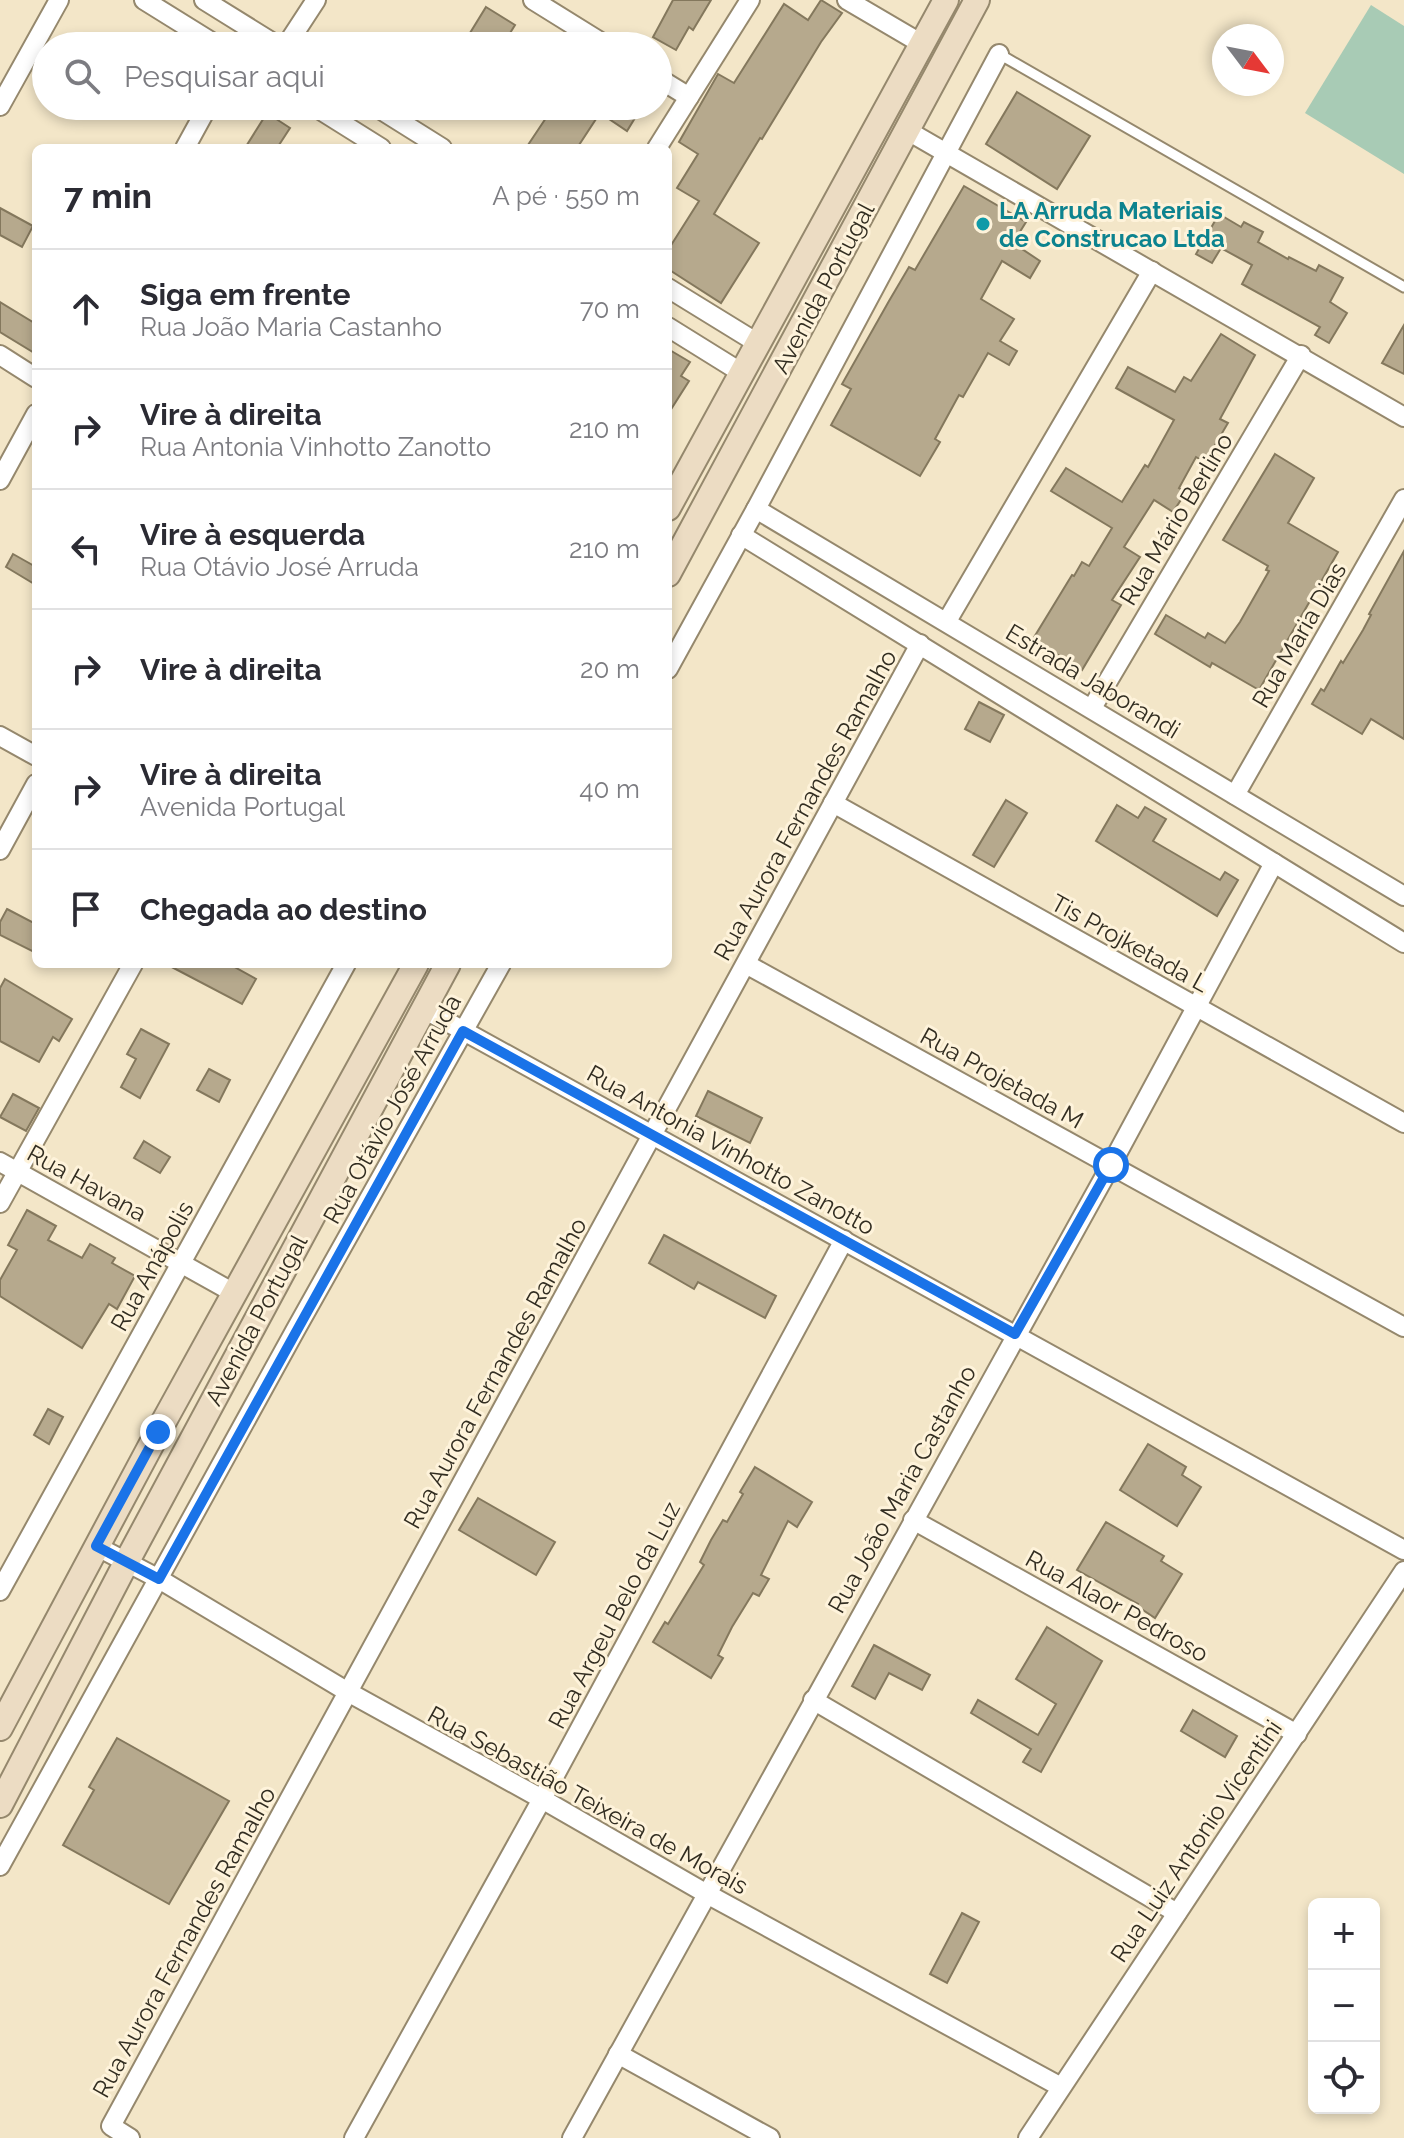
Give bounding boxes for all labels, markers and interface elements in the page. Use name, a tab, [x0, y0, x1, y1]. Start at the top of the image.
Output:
north arrow	[1212, 24, 1284, 96]
search box	[32, 32, 672, 120]
icon: search	[60, 54, 104, 98]
text: Pesquisar aqui	[124, 59, 325, 94]
text: 7 min	[64, 176, 152, 216]
text: A pé · 550 m	[492, 181, 640, 211]
place label: LA Arruda Materiais de Construcao Ltda	[999, 196, 1225, 253]
street label: Avenida Portugal	[766, 197, 880, 378]
marker: LA Arruda Materiais de Construcao Ltda	[974, 215, 992, 233]
text: Siga em frente	[140, 277, 350, 312]
icon: ahead	[64, 287, 108, 331]
text: 70 m	[580, 294, 640, 324]
text: Rua João Maria Castanho	[140, 312, 442, 342]
text: Vire à direita	[140, 397, 322, 432]
icon: right	[64, 407, 108, 451]
text: 210 m	[569, 414, 640, 444]
street label: Rua Mário Berlino	[1113, 428, 1239, 610]
text: Rua Antonia Vinhotto Zanotto	[140, 432, 491, 462]
text: Vire à esquerda	[140, 517, 365, 552]
icon: left	[64, 527, 108, 571]
text: 210 m	[569, 534, 640, 564]
text: Rua Otávio José Arruda	[140, 552, 419, 582]
street label: Rua Maria Dias	[1246, 557, 1352, 713]
street label: Estrada Jaborandi	[1001, 618, 1185, 744]
street label: Rua Aurora Fernandes Ramalho	[707, 645, 903, 965]
icon: right	[64, 647, 108, 691]
text: Vire à direita	[140, 652, 322, 687]
text: 20 m	[580, 654, 640, 684]
text: Vire à direita	[140, 757, 322, 792]
icon: right	[64, 767, 108, 811]
text: 40 m	[579, 774, 640, 804]
text: Avenida Portugal	[140, 792, 345, 822]
icon: arrive	[64, 887, 108, 931]
street label: Tis Projketada L	[1046, 888, 1214, 998]
text: Chegada ao destino	[140, 892, 427, 927]
street label: Rua Otávio José Arruda	[317, 989, 467, 1229]
street label: Rua Projetada M	[915, 1021, 1089, 1135]
street label: Rua Antonia Vinhotto Zanotto	[582, 1059, 880, 1241]
street label: Rua Havana	[22, 1138, 152, 1228]
route start	[1093, 1147, 1129, 1183]
street label: Rua Anápolis	[104, 1196, 200, 1336]
street label: Rua Aurora Fernandes Ramalho	[397, 1213, 593, 1533]
street label: Avenida Portugal	[199, 1229, 313, 1410]
street label: Rua João Maria Castanho	[822, 1360, 982, 1618]
route end	[140, 1414, 176, 1450]
street label: Rua Argeu Belo da Luz	[542, 1497, 686, 1733]
street label: Rua Alaor Pedroso	[1021, 1544, 1213, 1668]
street label: Rua Sebastião Teixeira de Morais	[423, 1700, 753, 1900]
street label: Rua Luiz Antonio Vicentini	[1104, 1714, 1288, 1968]
street label: Rua Aurora Fernandes Ramalho	[86, 1782, 282, 2102]
map controls	[1308, 1898, 1380, 2114]
button: +	[1308, 1898, 1380, 1970]
button: −	[1308, 1970, 1380, 2042]
button: locate	[1308, 2042, 1380, 2114]

